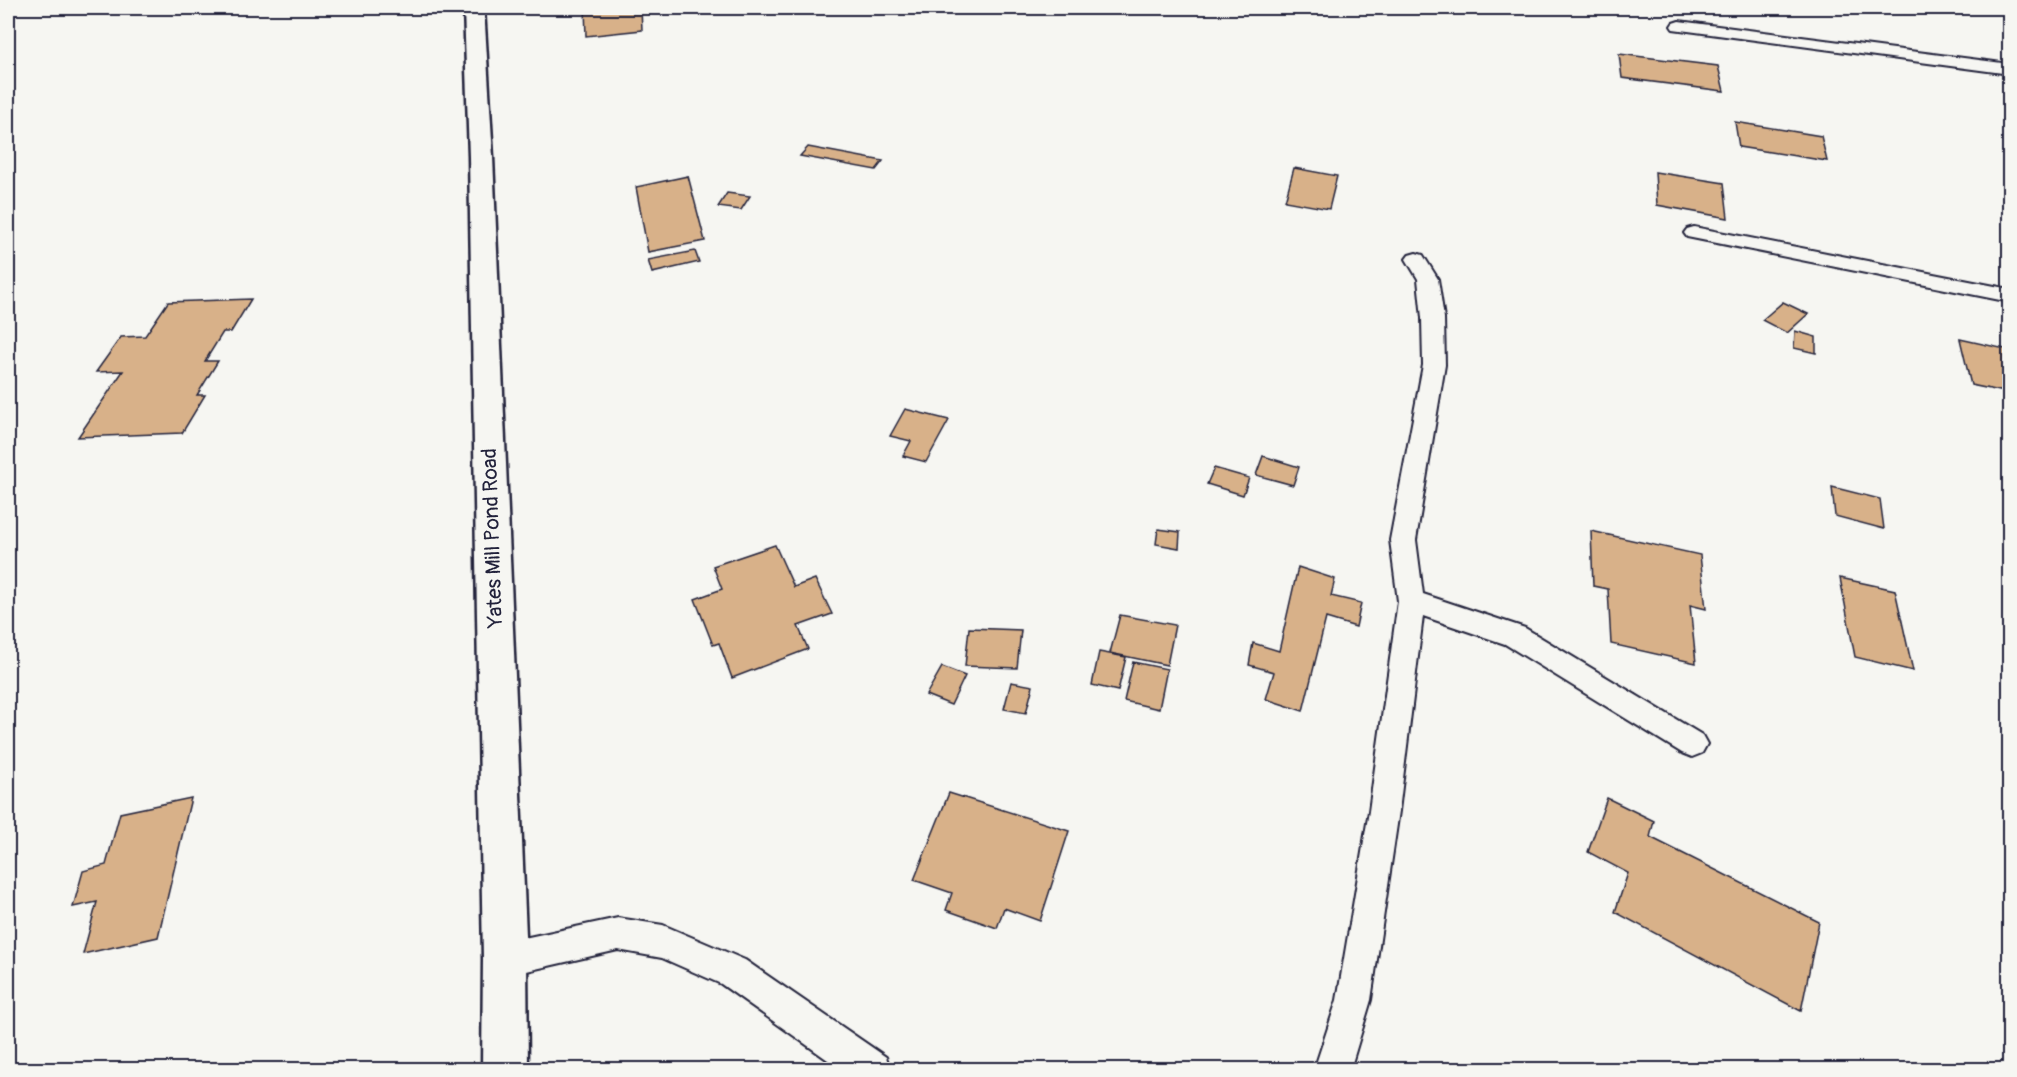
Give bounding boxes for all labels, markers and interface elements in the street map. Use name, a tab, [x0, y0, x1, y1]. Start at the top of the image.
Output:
street label: Yates Mill Pond Road	[476, 448, 509, 629]

